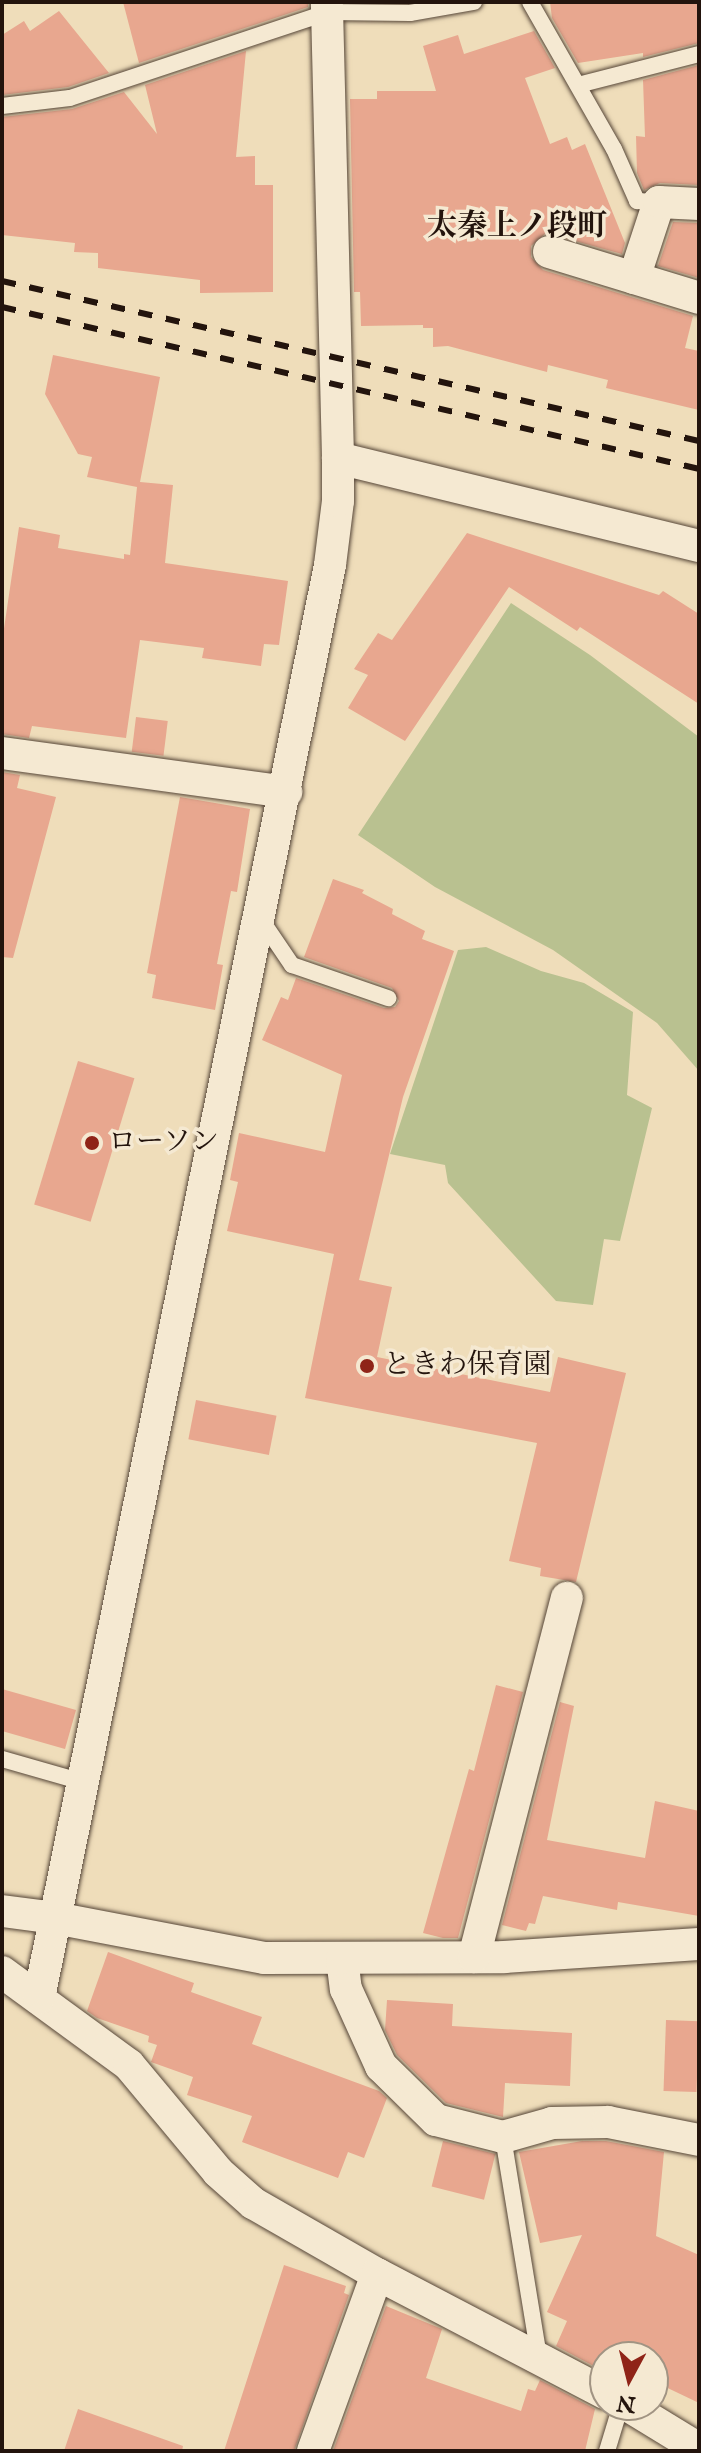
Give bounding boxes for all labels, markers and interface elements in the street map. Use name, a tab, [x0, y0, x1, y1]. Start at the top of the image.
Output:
district label: 太秦上ノ段町	[427, 209, 607, 245]
place label: ローソン	[108, 1126, 220, 1160]
marker: ローソン	[83, 1134, 101, 1152]
place label: ときわ保育園	[383, 1349, 551, 1383]
marker: ときわ保育園	[358, 1357, 376, 1375]
north arrow	[589, 2341, 669, 2421]
text: N	[615, 2388, 637, 2418]

